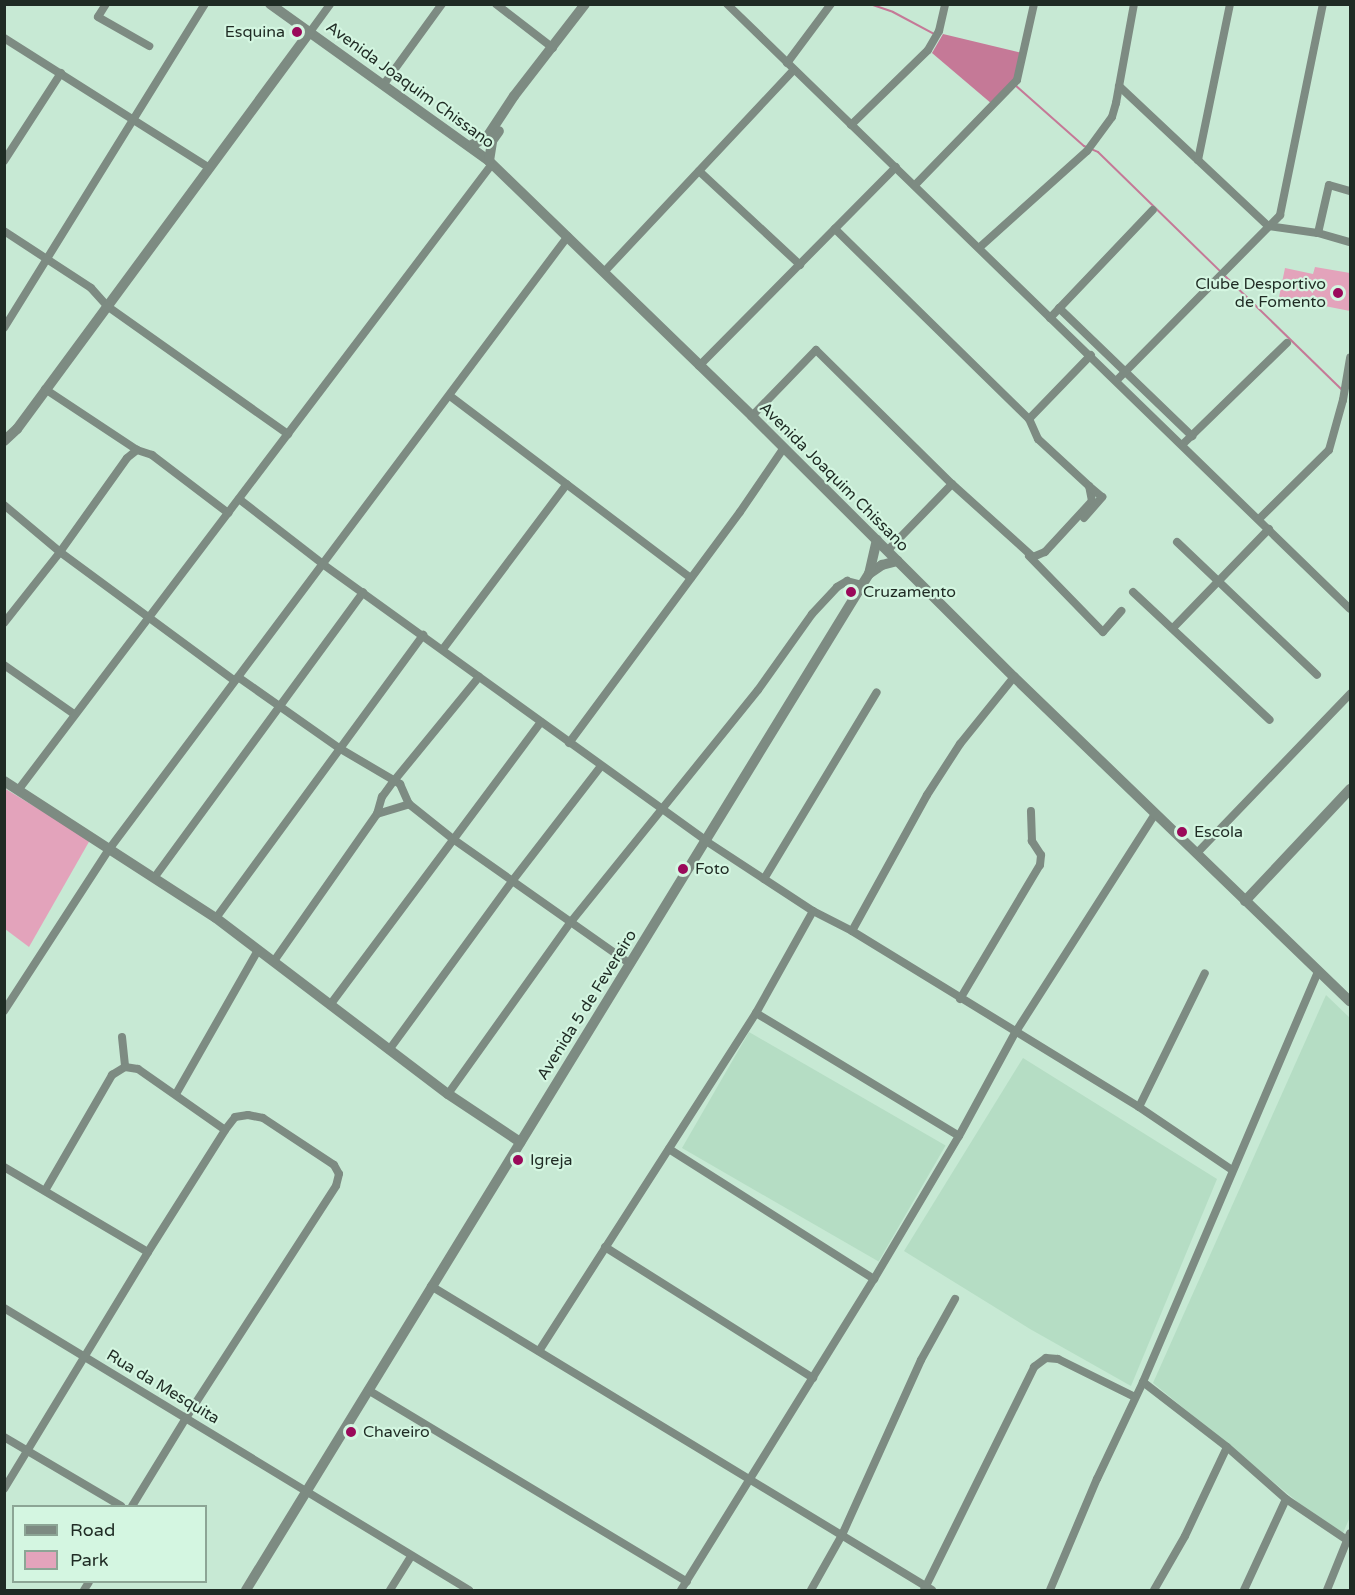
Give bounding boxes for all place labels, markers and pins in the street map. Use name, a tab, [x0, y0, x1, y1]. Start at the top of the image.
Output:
place label: Esquina	[225, 22, 285, 42]
marker: Esquina	[290, 25, 304, 39]
place label: Clube Desportivo de Fomento	[1195, 274, 1326, 312]
marker: Clube Desportivo de Fomento	[1331, 286, 1345, 300]
place label: Cruzamento	[863, 582, 956, 602]
marker: Cruzamento	[844, 585, 858, 599]
place label: Escola	[1194, 822, 1243, 842]
marker: Escola	[1175, 825, 1189, 839]
place label: Foto	[695, 859, 729, 879]
marker: Foto	[676, 862, 690, 876]
place label: Igreja	[530, 1150, 572, 1170]
marker: Igreja	[511, 1153, 525, 1167]
place label: Chaveiro	[363, 1422, 430, 1442]
marker: Chaveiro	[344, 1425, 358, 1439]

